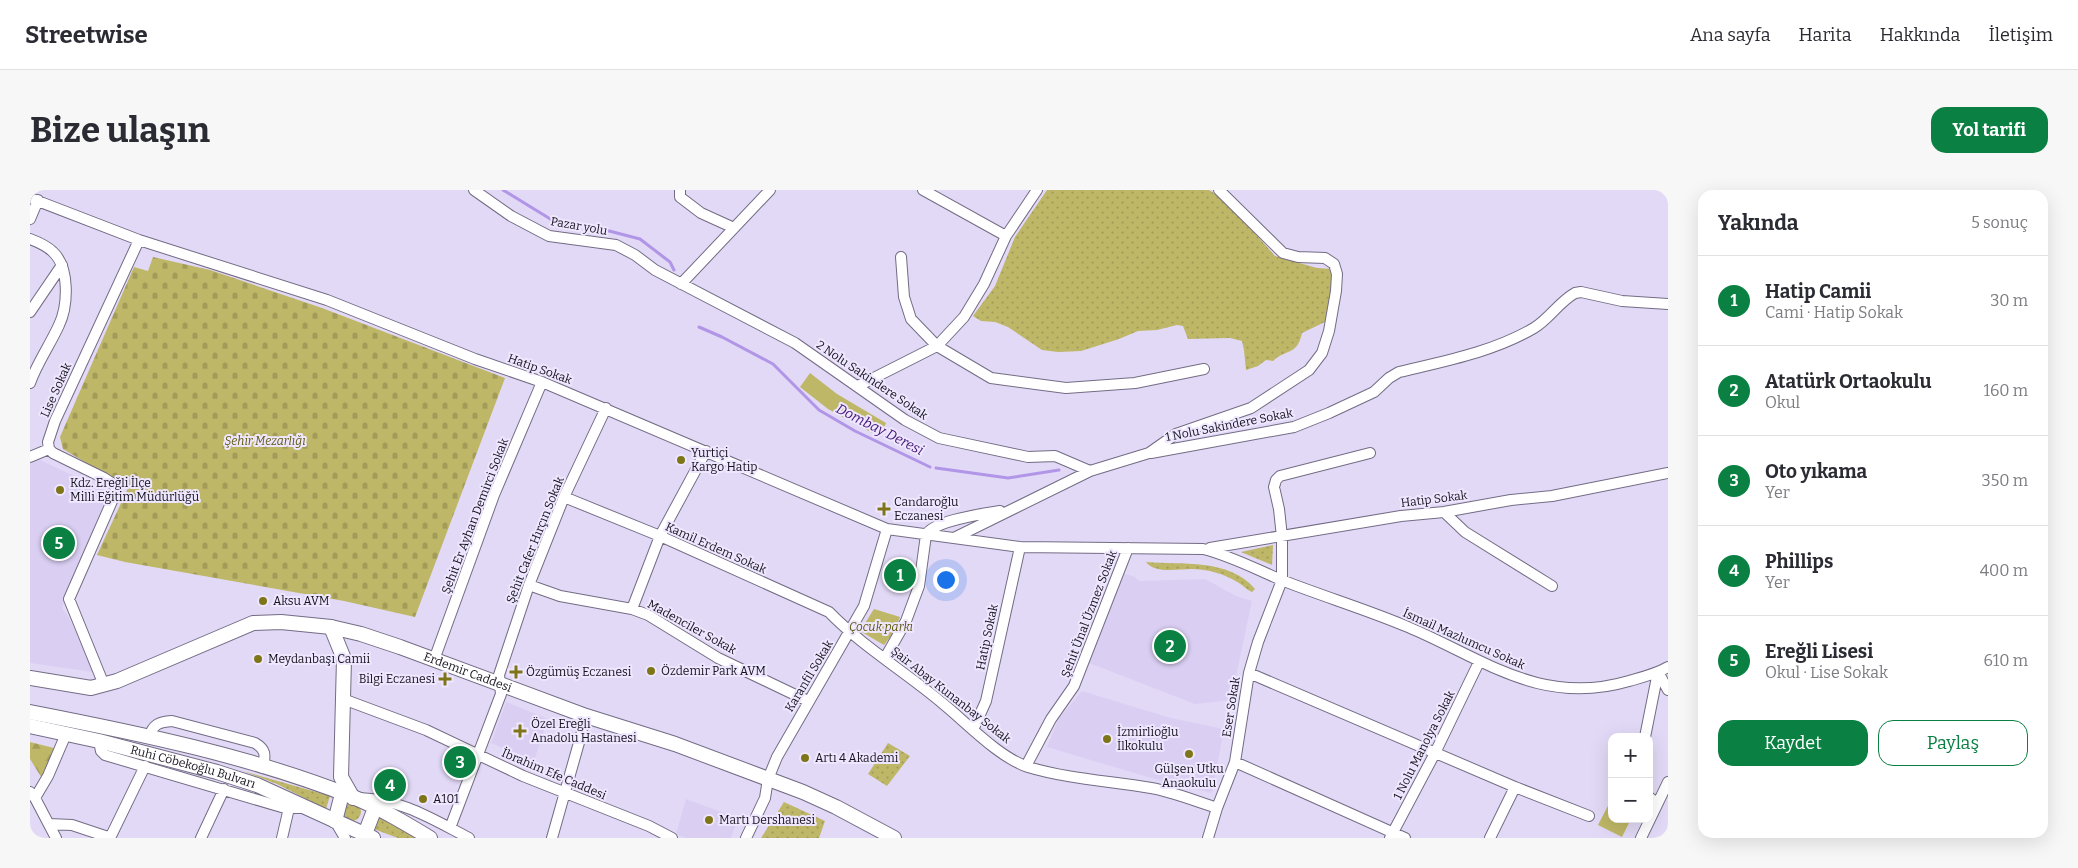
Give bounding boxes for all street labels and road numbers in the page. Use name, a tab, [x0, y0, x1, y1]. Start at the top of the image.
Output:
street label: Pazar yolu	[550, 214, 609, 238]
street label: 2 Nolu Sakindere Sokak	[814, 338, 930, 423]
street label: Hatip Sokak	[506, 351, 574, 387]
street label: Lise Sokak	[38, 360, 74, 420]
street label: 1 Nolu Sakindere Sokak	[1164, 406, 1294, 444]
street label: Şehit Er Ayhan Demirci Sokak	[439, 436, 511, 596]
street label: Şehit Cafer Hırçın Sokak	[503, 474, 567, 605]
street label: Hatip Sokak	[1400, 488, 1468, 510]
street label: Kamil Erdem Sokak	[663, 519, 769, 577]
street label: Şehit Ünal Üzmez Sokak	[1057, 548, 1120, 679]
street label: Madenciler Sokak	[645, 597, 739, 657]
street label: Hatip Sokak	[973, 603, 1001, 671]
street label: İsmail Mazlumcu Sokak	[1401, 605, 1528, 672]
street label: Karanfil Sokak	[782, 637, 836, 714]
street label: Şair Abay Kunanbay Sokak	[888, 644, 1014, 746]
street label: Erdemir Caddesi	[422, 649, 514, 695]
street label: Eser Sokak	[1219, 676, 1243, 738]
street label: 1 Nolu Manolya Sokak	[1390, 688, 1458, 802]
street label: Ruhi Cöbekoğlu Bulvarı	[129, 743, 258, 791]
street label: İbrahim Efe Caddesi	[500, 745, 609, 803]

